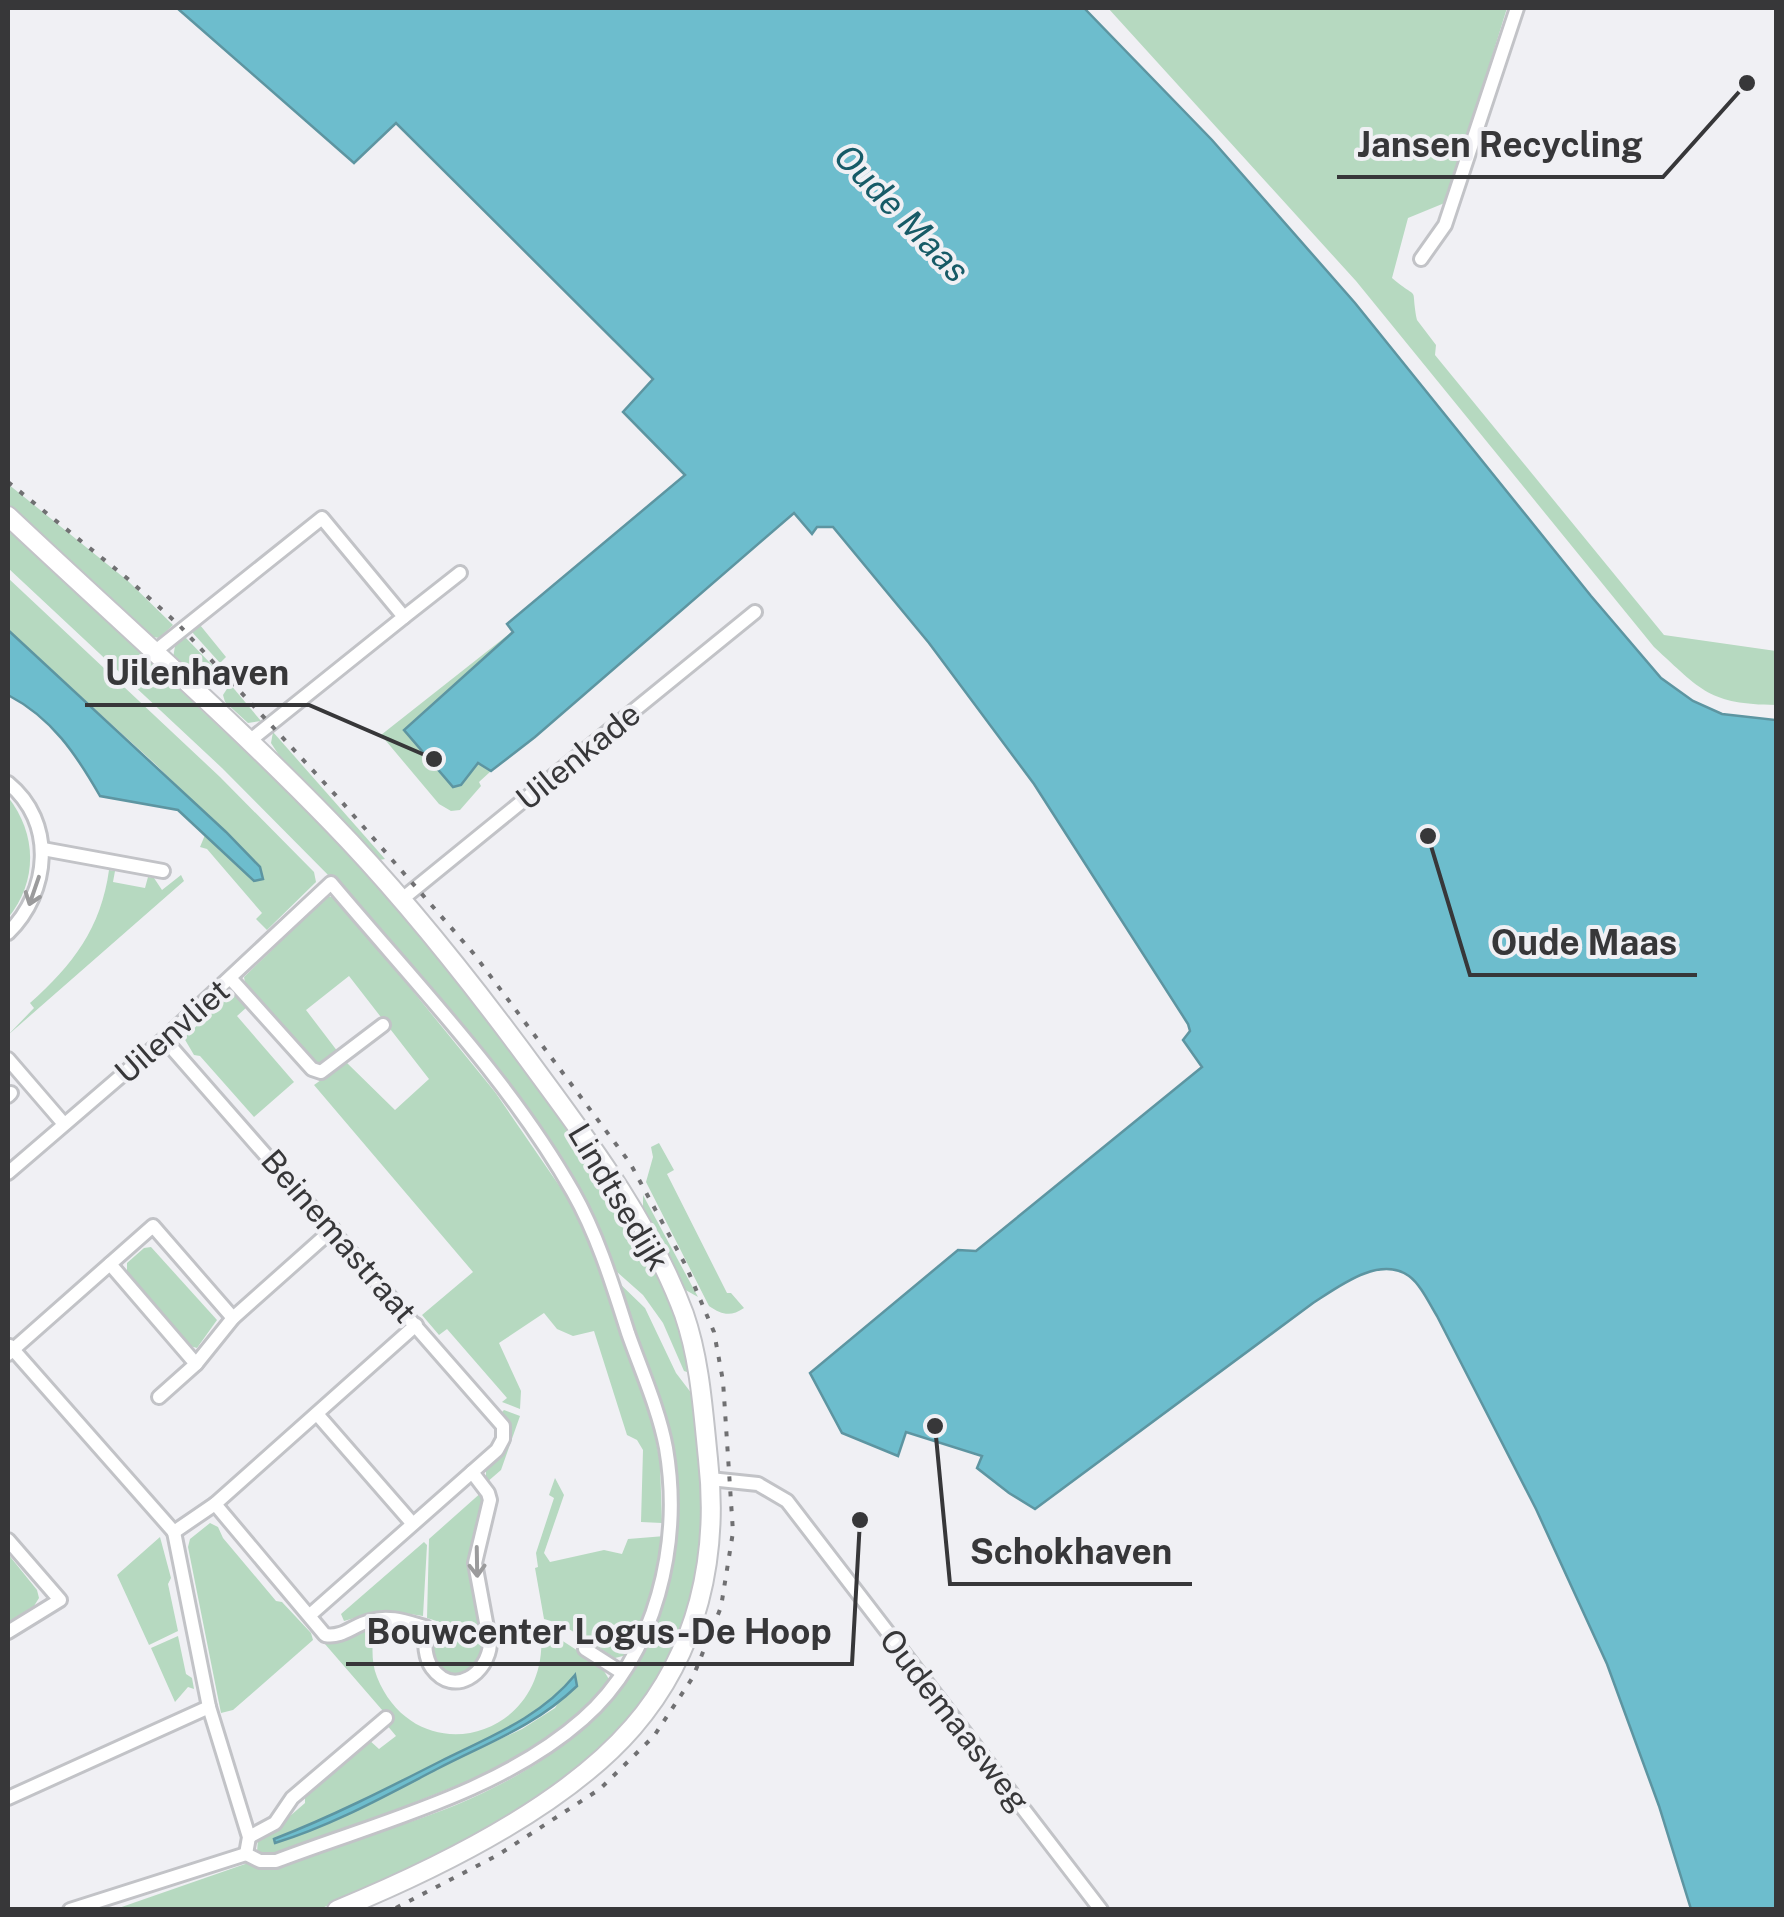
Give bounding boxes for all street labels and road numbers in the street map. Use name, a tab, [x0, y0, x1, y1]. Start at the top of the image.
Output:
street label: Uilenkade	[509, 695, 647, 817]
street label: Uilenvliet	[107, 971, 237, 1091]
street label: Lindtsedijk	[561, 1117, 677, 1277]
street label: Beinemastraat	[254, 1142, 424, 1330]
street label: Oudemaasweg	[872, 1622, 1038, 1818]

